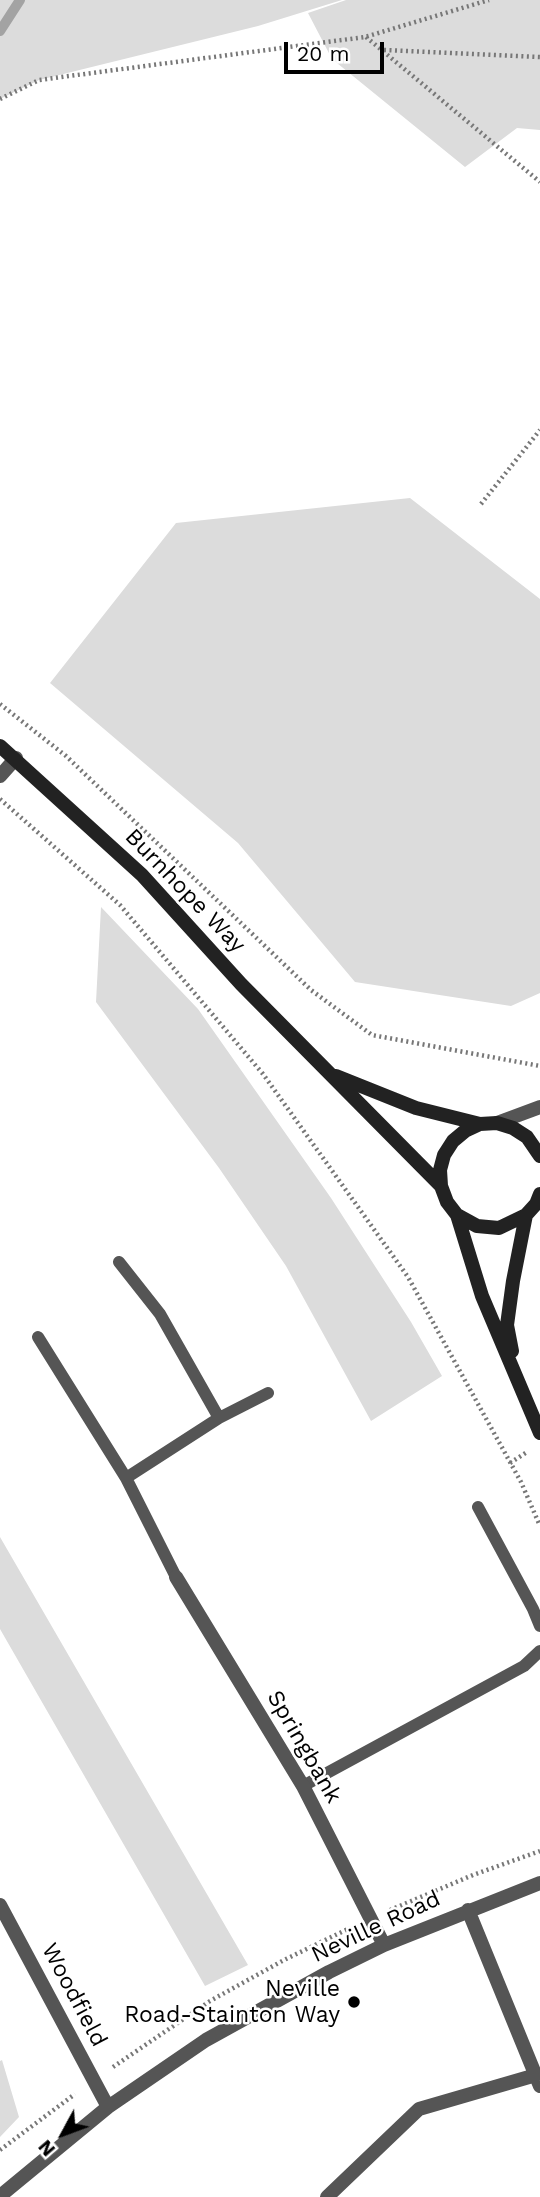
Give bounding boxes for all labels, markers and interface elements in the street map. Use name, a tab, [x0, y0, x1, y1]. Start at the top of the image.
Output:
scale bar	[288, 28, 388, 72]
text: 20 m	[297, 41, 349, 66]
street label: Burnhope Way	[119, 823, 251, 959]
street label: Springbank	[261, 1686, 347, 1808]
street label: Neville Road	[307, 1885, 445, 1969]
street label: Woodfield	[35, 1939, 113, 2051]
place label: Neville Road-Stainton Way	[124, 1975, 340, 2029]
marker: Neville Road-Stainton Way	[346, 1994, 362, 2010]
north arrow	[28, 2099, 98, 2169]
text: N	[33, 2135, 60, 2161]

